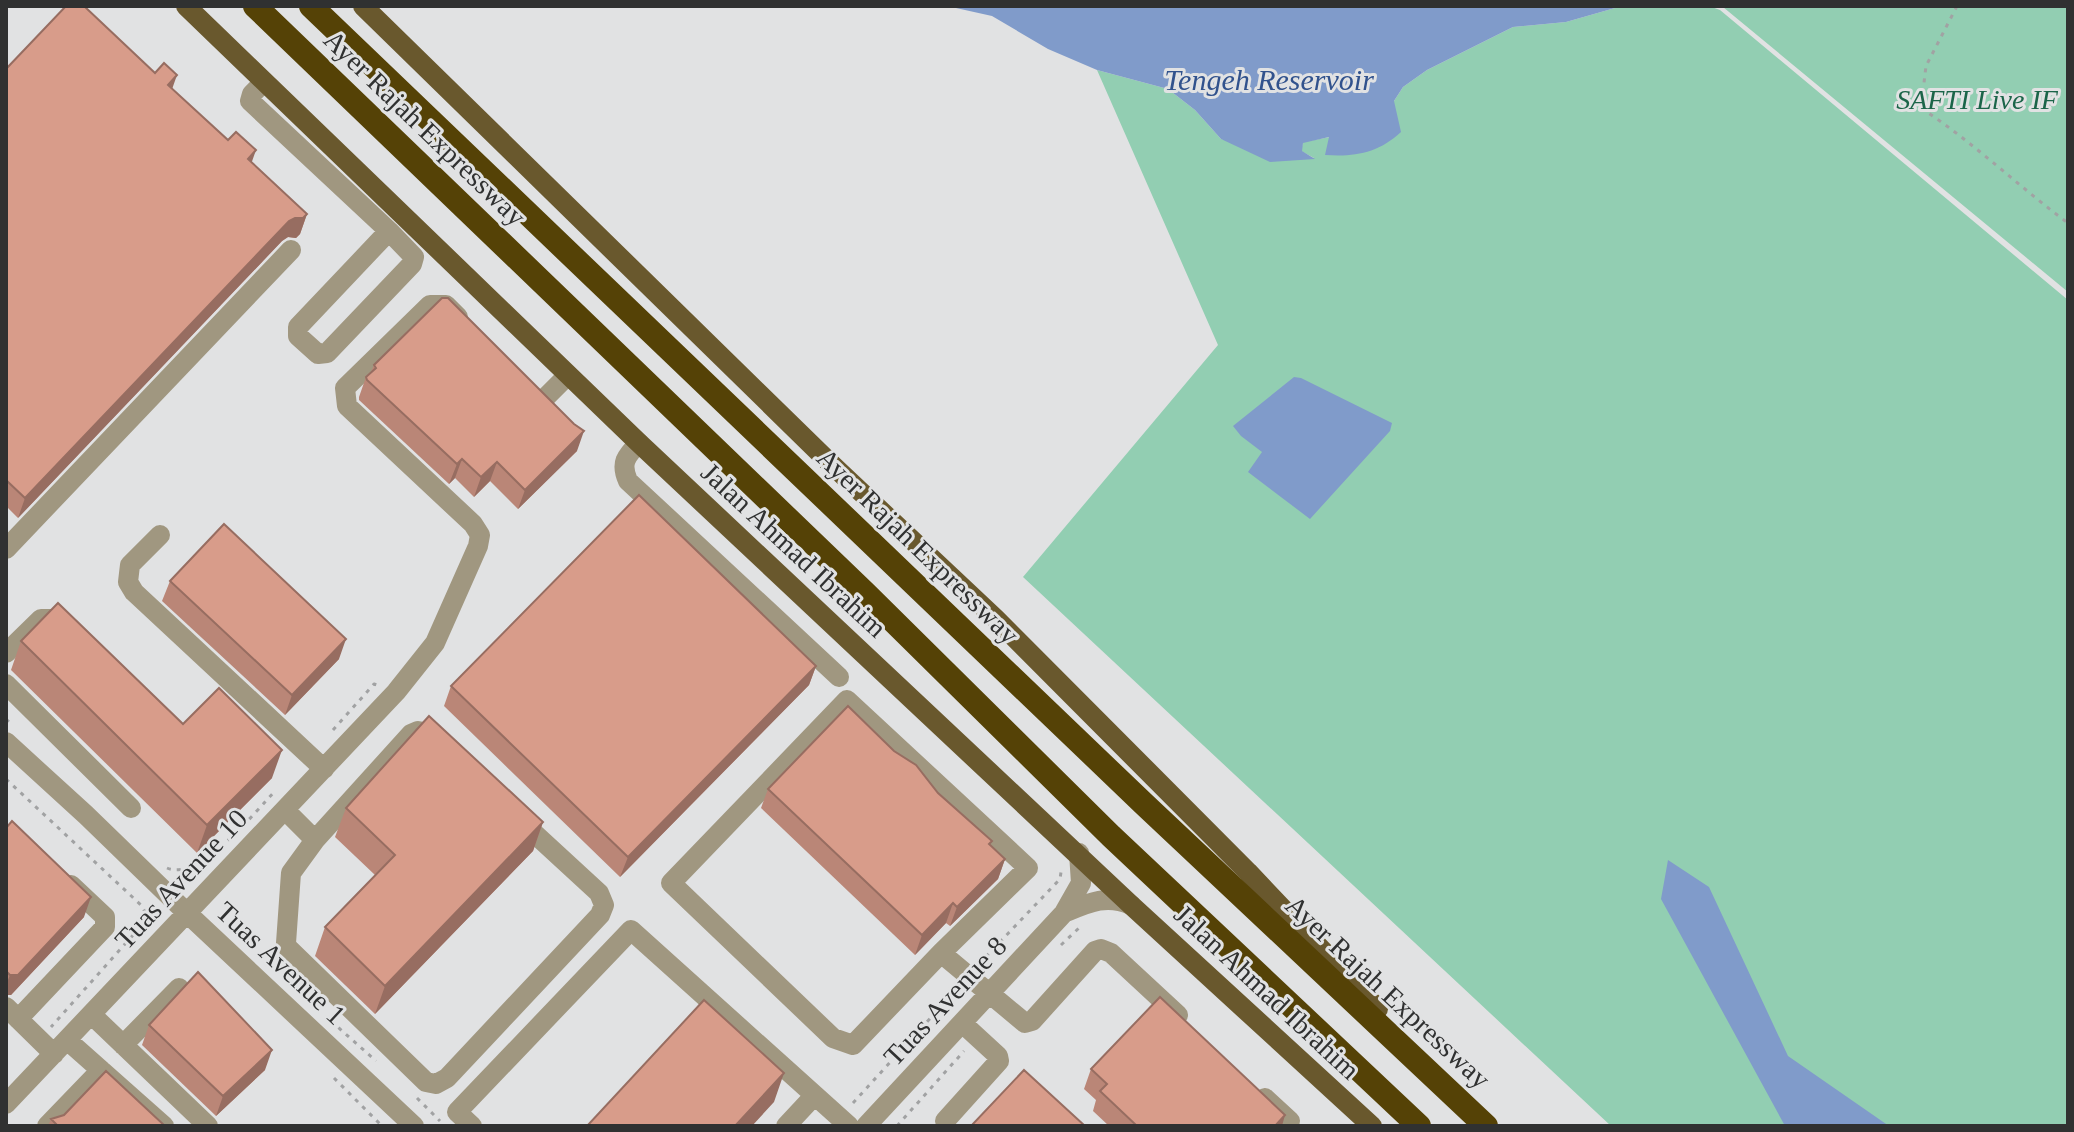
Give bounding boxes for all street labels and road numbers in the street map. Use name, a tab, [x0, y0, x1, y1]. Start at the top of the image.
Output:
street label: Ayer Rajah Expressway	[318, 24, 532, 232]
street label: Ayer Rajah Expressway	[811, 442, 1025, 650]
street label: Jalan Ahmad Ibrahim	[695, 456, 893, 644]
street label: Tuas Avenue 10	[109, 803, 253, 955]
street label: Ayer Rajah Expressway	[1279, 889, 1497, 1095]
street label: Tuas Avenue 1	[210, 895, 352, 1031]
street label: Jalan Ahmad Ibrahim	[1168, 898, 1366, 1086]
street label: Tuas Avenue 8	[877, 930, 1013, 1072]

